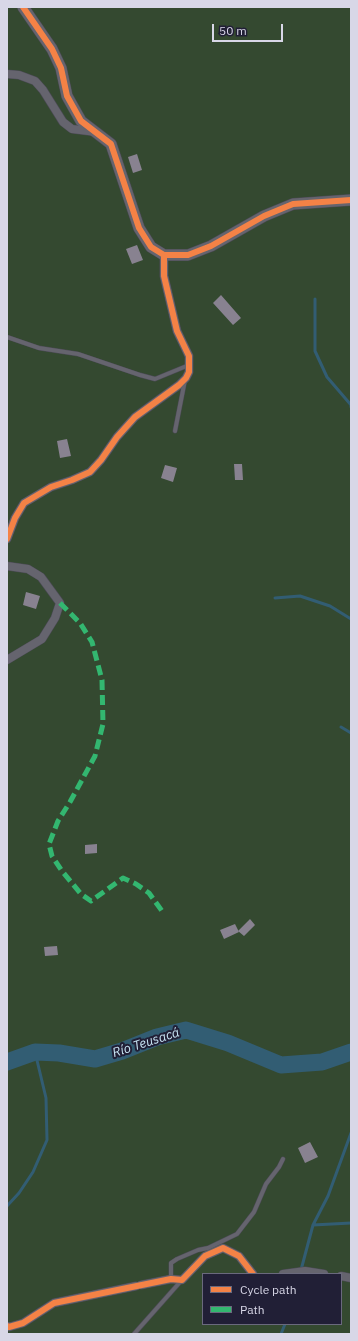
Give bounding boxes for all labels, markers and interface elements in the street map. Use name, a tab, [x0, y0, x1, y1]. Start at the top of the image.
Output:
scale bar	[214, 16, 285, 42]
text: 50 m	[219, 23, 247, 38]
water label: Río Teusacá	[110, 1025, 182, 1061]
legend	[202, 1273, 342, 1325]
text: Cycle path	[240, 1282, 297, 1297]
text: Path	[240, 1302, 265, 1317]

